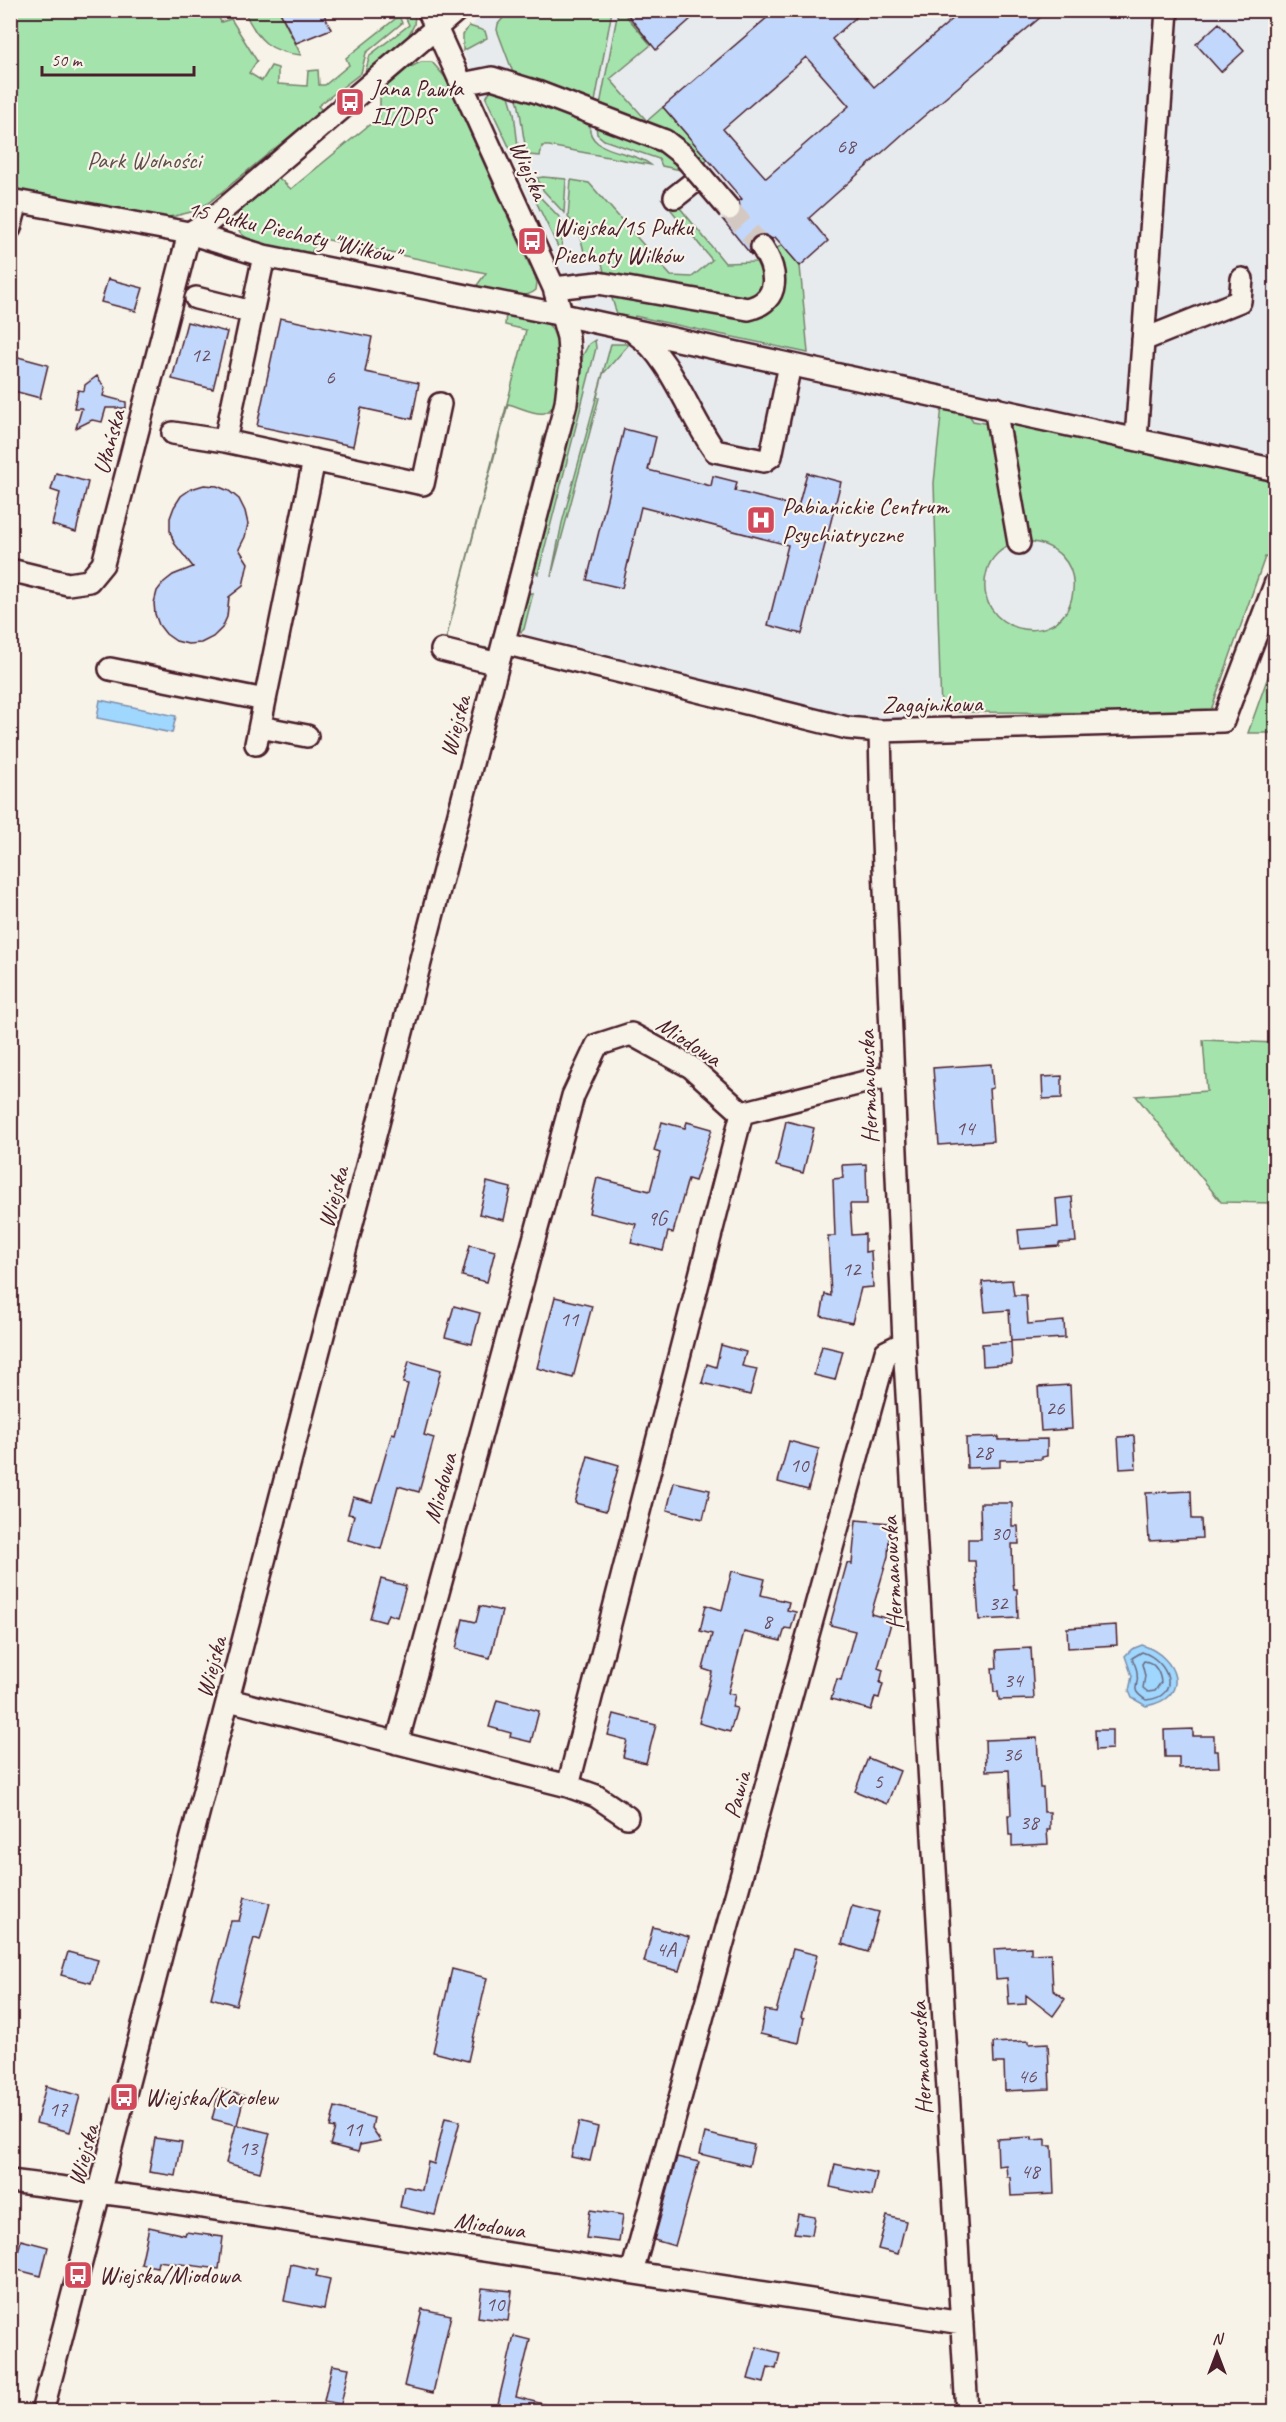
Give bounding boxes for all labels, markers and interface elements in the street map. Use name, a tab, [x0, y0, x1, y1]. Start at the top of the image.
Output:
scale bar	[42, 39, 194, 77]
text: 50 m	[51, 49, 84, 71]
place label: Jana Pawła II/DPS	[370, 73, 465, 131]
bus stop icon: Jana Pawła II/DPS	[334, 86, 366, 118]
house number: 68	[837, 133, 858, 159]
street label: Wiejska	[503, 136, 556, 206]
park label: Park Wolności	[87, 145, 204, 175]
street label: 15 Pułku Piechoty "Wilków"	[184, 193, 407, 272]
place label: Wiejska/15 Pułku Piechoty Wilków	[553, 212, 695, 270]
bus stop icon: Wiejska/15 Pułku Piechoty Wilków	[516, 225, 548, 257]
house number: 12	[191, 342, 211, 368]
house number: 6	[325, 364, 335, 390]
street label: Ułańska	[86, 405, 132, 478]
place label: Pabianickie Centrum Psychiatryczne	[782, 491, 950, 549]
hospital icon: Pabianickie Centrum Psychiatryczne	[745, 504, 777, 536]
street label: Zagajnikowa	[882, 688, 984, 720]
street label: Wiejska	[432, 690, 478, 760]
street label: Miodowa	[651, 1009, 728, 1074]
street label: Hermanowska	[851, 1028, 885, 1144]
house number: 14	[956, 1115, 977, 1141]
street label: Wiejska	[310, 1161, 356, 1231]
house number: 9G	[647, 1205, 670, 1231]
house number: 12	[842, 1256, 862, 1282]
house number: 11	[560, 1306, 580, 1332]
house number: 26	[1046, 1395, 1065, 1421]
house number: 28	[974, 1439, 995, 1465]
street label: Miodowa	[416, 1448, 464, 1526]
house number: 10	[790, 1452, 810, 1478]
street label: Hermanowska	[874, 1514, 910, 1630]
house number: 30	[991, 1520, 1011, 1546]
house number: 32	[989, 1590, 1009, 1616]
house number: 8	[762, 1608, 774, 1634]
street label: Wiejska	[188, 1631, 234, 1701]
house number: 34	[1004, 1667, 1025, 1693]
house number: 36	[1003, 1741, 1022, 1767]
street label: Pawia	[716, 1766, 758, 1822]
house number: 5	[873, 1768, 884, 1794]
house number: 38	[1020, 1809, 1041, 1835]
house number: 4A	[656, 1936, 677, 1962]
street label: Hermanowska	[903, 1999, 939, 2115]
house number: 46	[1018, 2063, 1037, 2089]
bus stop icon: Wiejska/Karolew	[108, 2081, 140, 2113]
place label: Wiejska/Karolew	[145, 2082, 279, 2112]
house number: 17	[49, 2096, 69, 2122]
house number: 11	[344, 2116, 364, 2142]
street label: Wiejska	[60, 2119, 106, 2189]
house number: 13	[239, 2135, 259, 2161]
house number: 48	[1021, 2158, 1042, 2184]
street label: Miodowa	[452, 2205, 529, 2246]
bus stop icon: Wiejska/Miodowa	[62, 2259, 94, 2291]
place label: Wiejska/Miodowa	[99, 2260, 242, 2290]
house number: 10	[486, 2291, 506, 2317]
north arrow	[1187, 2323, 1247, 2383]
text: N	[1212, 2329, 1225, 2349]

